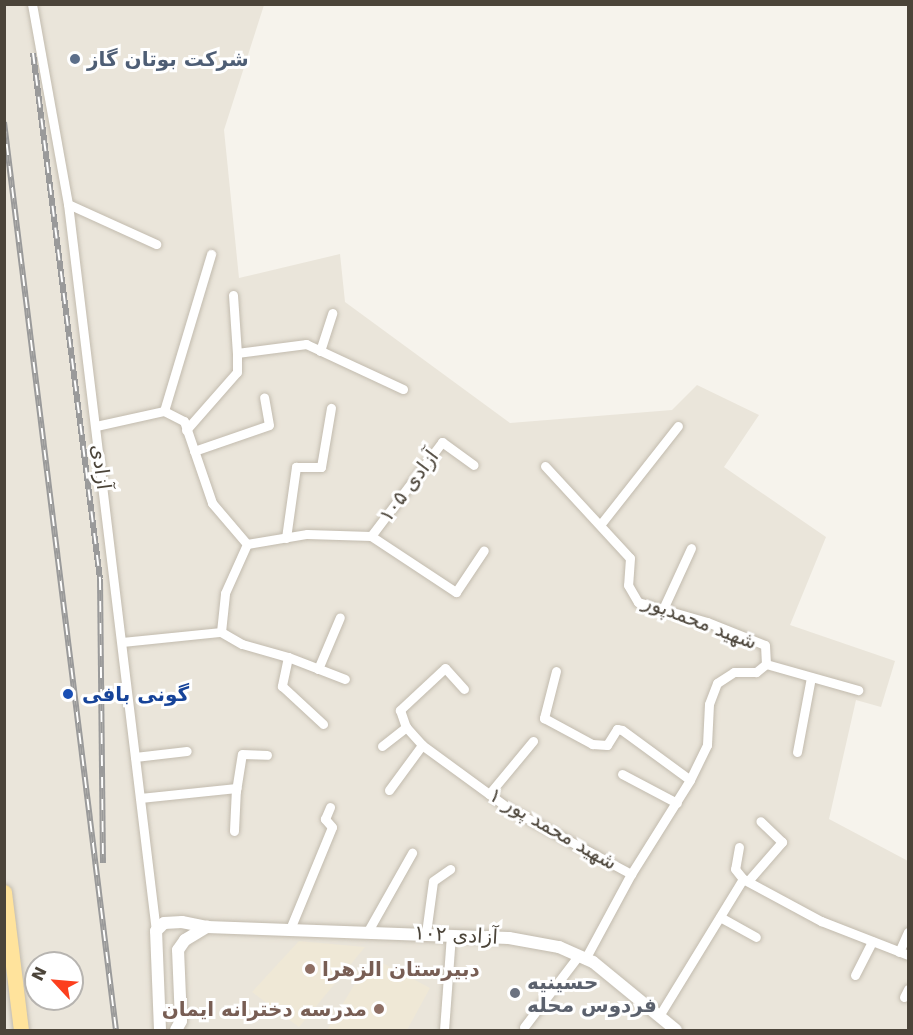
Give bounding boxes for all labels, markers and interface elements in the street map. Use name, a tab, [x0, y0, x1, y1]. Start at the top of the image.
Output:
place label: شرکت بوتان گاز	[87, 47, 249, 71]
marker: شرکت بوتان گاز	[68, 52, 82, 66]
street label: آزادی	[86, 443, 116, 491]
street label: آزادی ۱۰۵	[374, 445, 444, 527]
street label: شهید محمدپور	[640, 589, 760, 655]
place label: گونی بافی	[82, 682, 189, 706]
marker: گونی بافی	[59, 685, 77, 703]
street label: شهید محمد پور ۱	[485, 783, 621, 875]
street label: آزادی ۱۰۲	[413, 921, 499, 949]
north arrow	[24, 951, 84, 1011]
place label: دبیرستان الزهرا	[322, 957, 480, 981]
marker: دبیرستان الزهرا	[303, 962, 317, 976]
text: N	[28, 964, 51, 984]
place label: حسینیه فردوس محله	[527, 970, 657, 1017]
marker: حسینیه فردوس محله	[508, 986, 522, 1000]
place label: مدرسه دخترانه ایمان	[162, 997, 367, 1021]
marker: مدرسه دخترانه ایمان	[372, 1002, 386, 1016]

